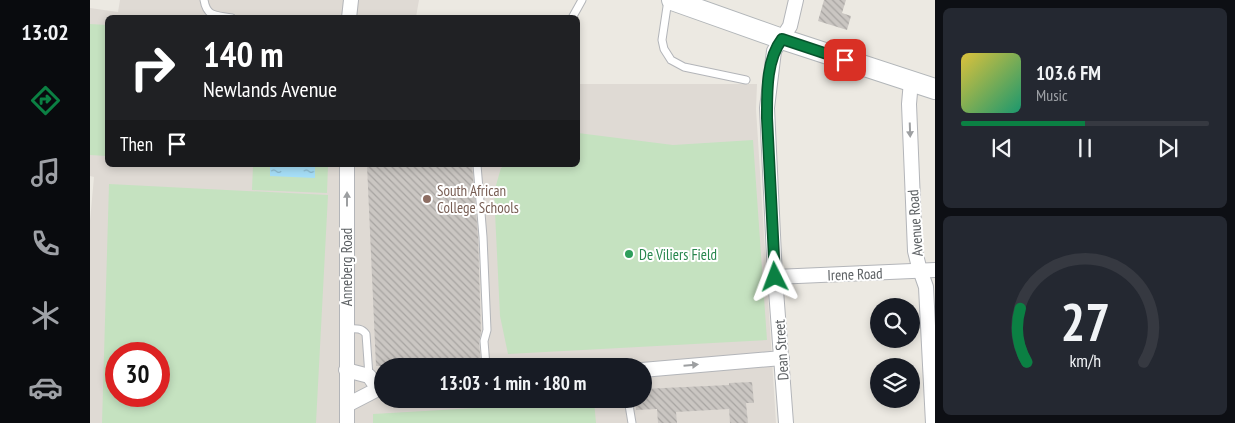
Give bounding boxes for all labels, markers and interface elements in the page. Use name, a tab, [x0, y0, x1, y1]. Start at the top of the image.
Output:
text: 13:02	[21, 18, 69, 46]
text: 140 m	[203, 31, 284, 77]
icon: right	[120, 35, 185, 100]
pin	[824, 39, 866, 81]
icon: arrive	[831, 46, 859, 74]
text: 103.6 FM	[1036, 61, 1101, 85]
text: Newlands Avenue	[203, 75, 337, 103]
icon: directions	[28, 83, 63, 118]
text: Music	[1036, 85, 1068, 105]
one-way arrow	[906, 122, 914, 138]
icon: arrive	[163, 130, 191, 158]
text: Then	[120, 132, 153, 156]
icon: previous	[988, 134, 1016, 162]
icon: pause	[1071, 134, 1099, 162]
icon: next	[1154, 134, 1182, 162]
icon: music	[28, 155, 63, 190]
place label: South African College Schools	[437, 181, 519, 217]
street label: Avenue Road	[903, 189, 927, 257]
one-way arrow	[343, 191, 351, 207]
marker: South African College Schools	[421, 193, 433, 205]
icon: phone	[28, 226, 63, 261]
street label: Anneberg Road	[337, 228, 356, 306]
place label: De Viliers Field	[639, 245, 717, 264]
marker: De Viliers Field	[623, 248, 635, 260]
position arrow	[748, 250, 800, 302]
street label: Irene Road	[827, 264, 883, 284]
text: 27	[1060, 288, 1110, 355]
icon: climate	[28, 298, 63, 333]
map controls	[870, 298, 920, 408]
button: search	[870, 298, 920, 348]
street label: Dean Street	[769, 319, 793, 381]
speed limit sign: 30	[105, 342, 170, 407]
text: km/h	[1069, 349, 1101, 372]
button: layers	[870, 358, 920, 408]
one-way arrow	[683, 361, 699, 369]
icon: car	[28, 370, 63, 405]
text: 13:03 · 1 min · 180 m	[440, 371, 586, 395]

